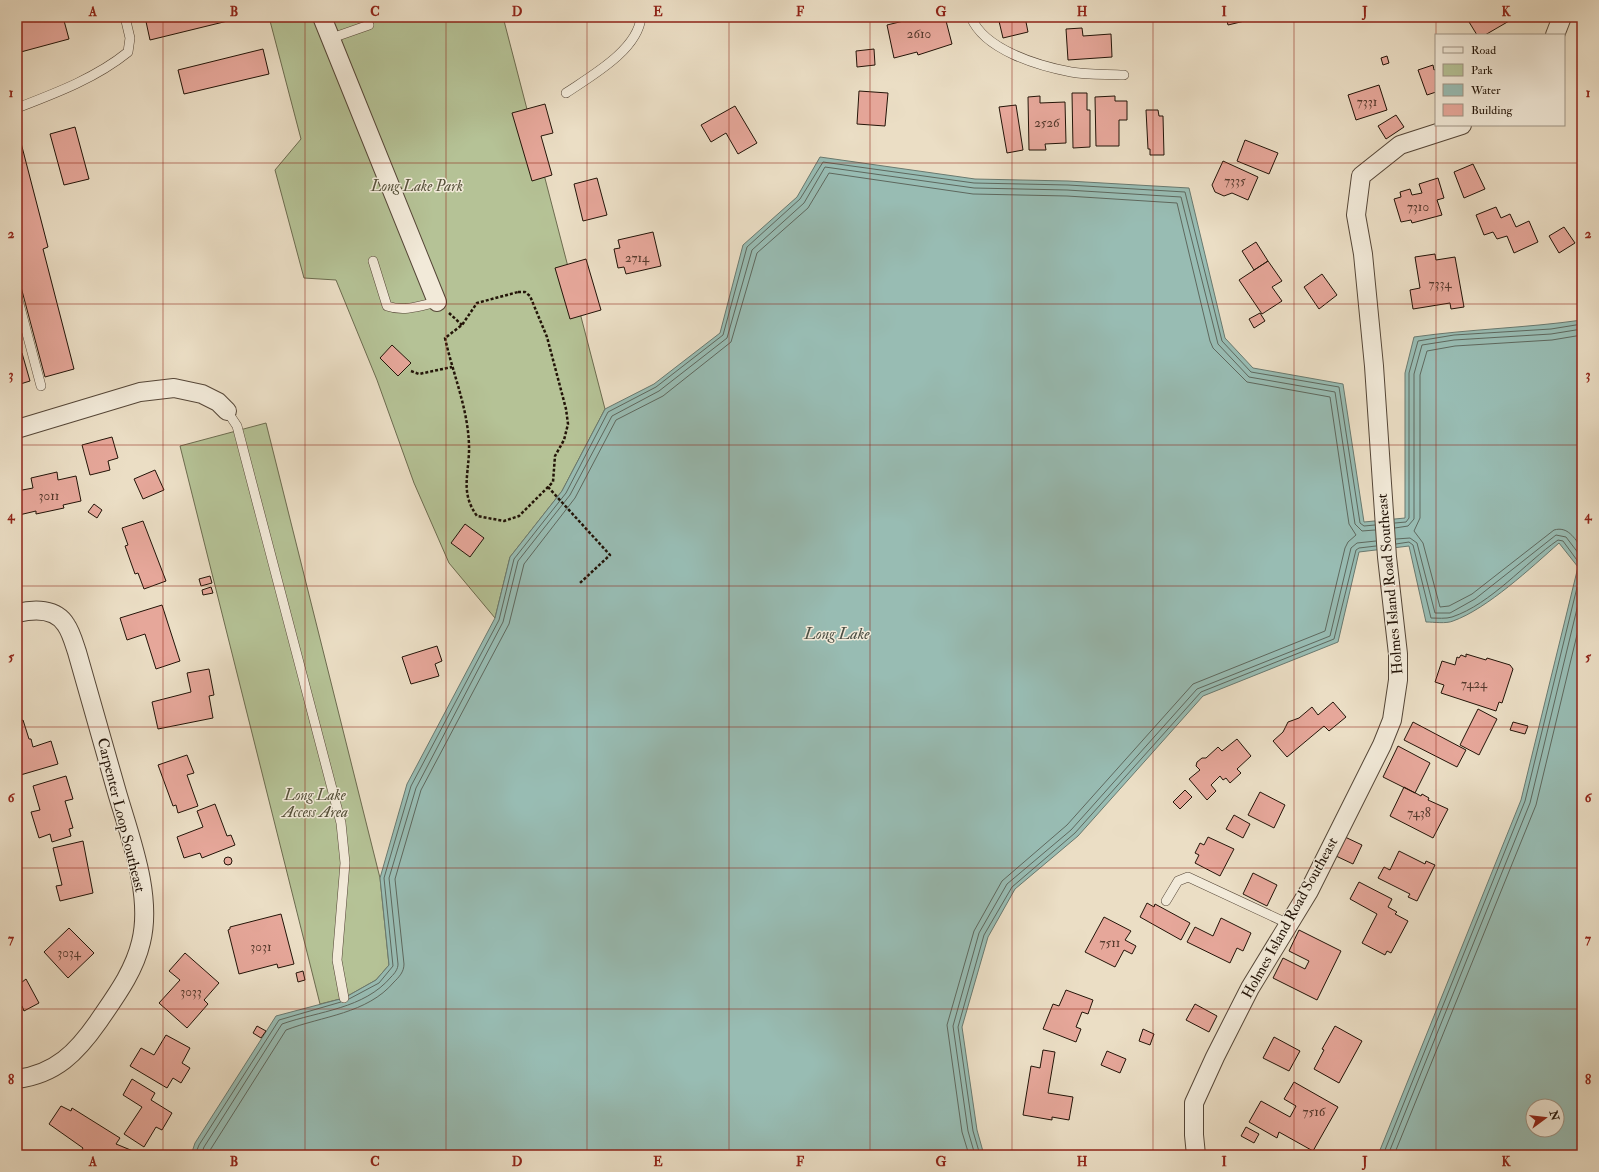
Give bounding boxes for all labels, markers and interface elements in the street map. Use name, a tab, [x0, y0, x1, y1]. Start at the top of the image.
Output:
text: A	[88, 4, 98, 20]
text: B	[230, 4, 238, 20]
text: C	[370, 4, 380, 20]
text: D	[512, 4, 523, 20]
text: E	[653, 4, 663, 20]
text: F	[796, 4, 805, 20]
text: G	[936, 4, 947, 20]
text: H	[1077, 4, 1088, 20]
text: I	[1221, 4, 1227, 20]
text: J	[1361, 4, 1368, 21]
text: K	[1501, 4, 1511, 20]
house number: 2610	[907, 26, 931, 42]
legend	[1435, 34, 1565, 126]
text: Road	[1471, 43, 1496, 58]
text: Park	[1471, 63, 1493, 78]
text: Water	[1470, 83, 1501, 98]
text: 1	[9, 85, 14, 101]
text: 1	[1586, 85, 1591, 101]
house number: 7331	[1357, 94, 1378, 110]
text: Building	[1471, 103, 1514, 118]
house number: 2526	[1034, 115, 1061, 131]
house number: 7335	[1224, 173, 1246, 189]
park label: Long Lake Park	[370, 177, 463, 196]
house number: 7310	[1407, 199, 1429, 215]
text: 2	[8, 226, 15, 242]
text: 2	[1585, 226, 1592, 242]
house number: 2714	[625, 250, 650, 266]
house number: 7334	[1429, 276, 1452, 292]
text: 3	[9, 367, 14, 383]
text: 3	[1586, 367, 1591, 383]
house number: 3011	[39, 488, 60, 504]
street label: Holmes Island Road Southeast	[1373, 493, 1407, 675]
text: 4	[6, 508, 15, 524]
text: 4	[1583, 508, 1592, 524]
water label: Long Lake	[803, 624, 870, 644]
text: 5	[8, 649, 14, 665]
text: 5	[1585, 649, 1591, 665]
house number: 7424	[1461, 676, 1488, 692]
street label: Carpenter Loop Southeast	[92, 736, 149, 895]
park label: Long Lake Access Area	[280, 786, 348, 822]
text: 6	[8, 790, 16, 806]
text: 6	[1585, 790, 1593, 806]
house number: 7438	[1407, 805, 1431, 821]
street label: Holmes Island Road Southeast	[1238, 834, 1342, 1002]
text: 7	[8, 931, 15, 947]
text: 7	[1585, 931, 1592, 947]
house number: 7511	[1100, 935, 1121, 951]
house number: 3031	[250, 939, 272, 955]
house number: 3034	[57, 945, 82, 961]
house number: 3033	[180, 984, 202, 1000]
text: 8	[8, 1072, 14, 1088]
text: 8	[1585, 1072, 1591, 1088]
north arrow	[1525, 1098, 1565, 1138]
house number: 7516	[1303, 1104, 1327, 1120]
text: N	[1546, 1108, 1562, 1123]
text: A	[88, 1154, 98, 1170]
text: B	[230, 1154, 238, 1170]
text: C	[370, 1154, 380, 1170]
text: D	[512, 1154, 523, 1170]
text: E	[653, 1154, 663, 1170]
text: F	[796, 1154, 805, 1170]
text: G	[936, 1154, 947, 1170]
text: H	[1077, 1154, 1088, 1170]
text: I	[1221, 1154, 1227, 1170]
text: J	[1361, 1154, 1368, 1171]
text: K	[1501, 1154, 1511, 1170]

